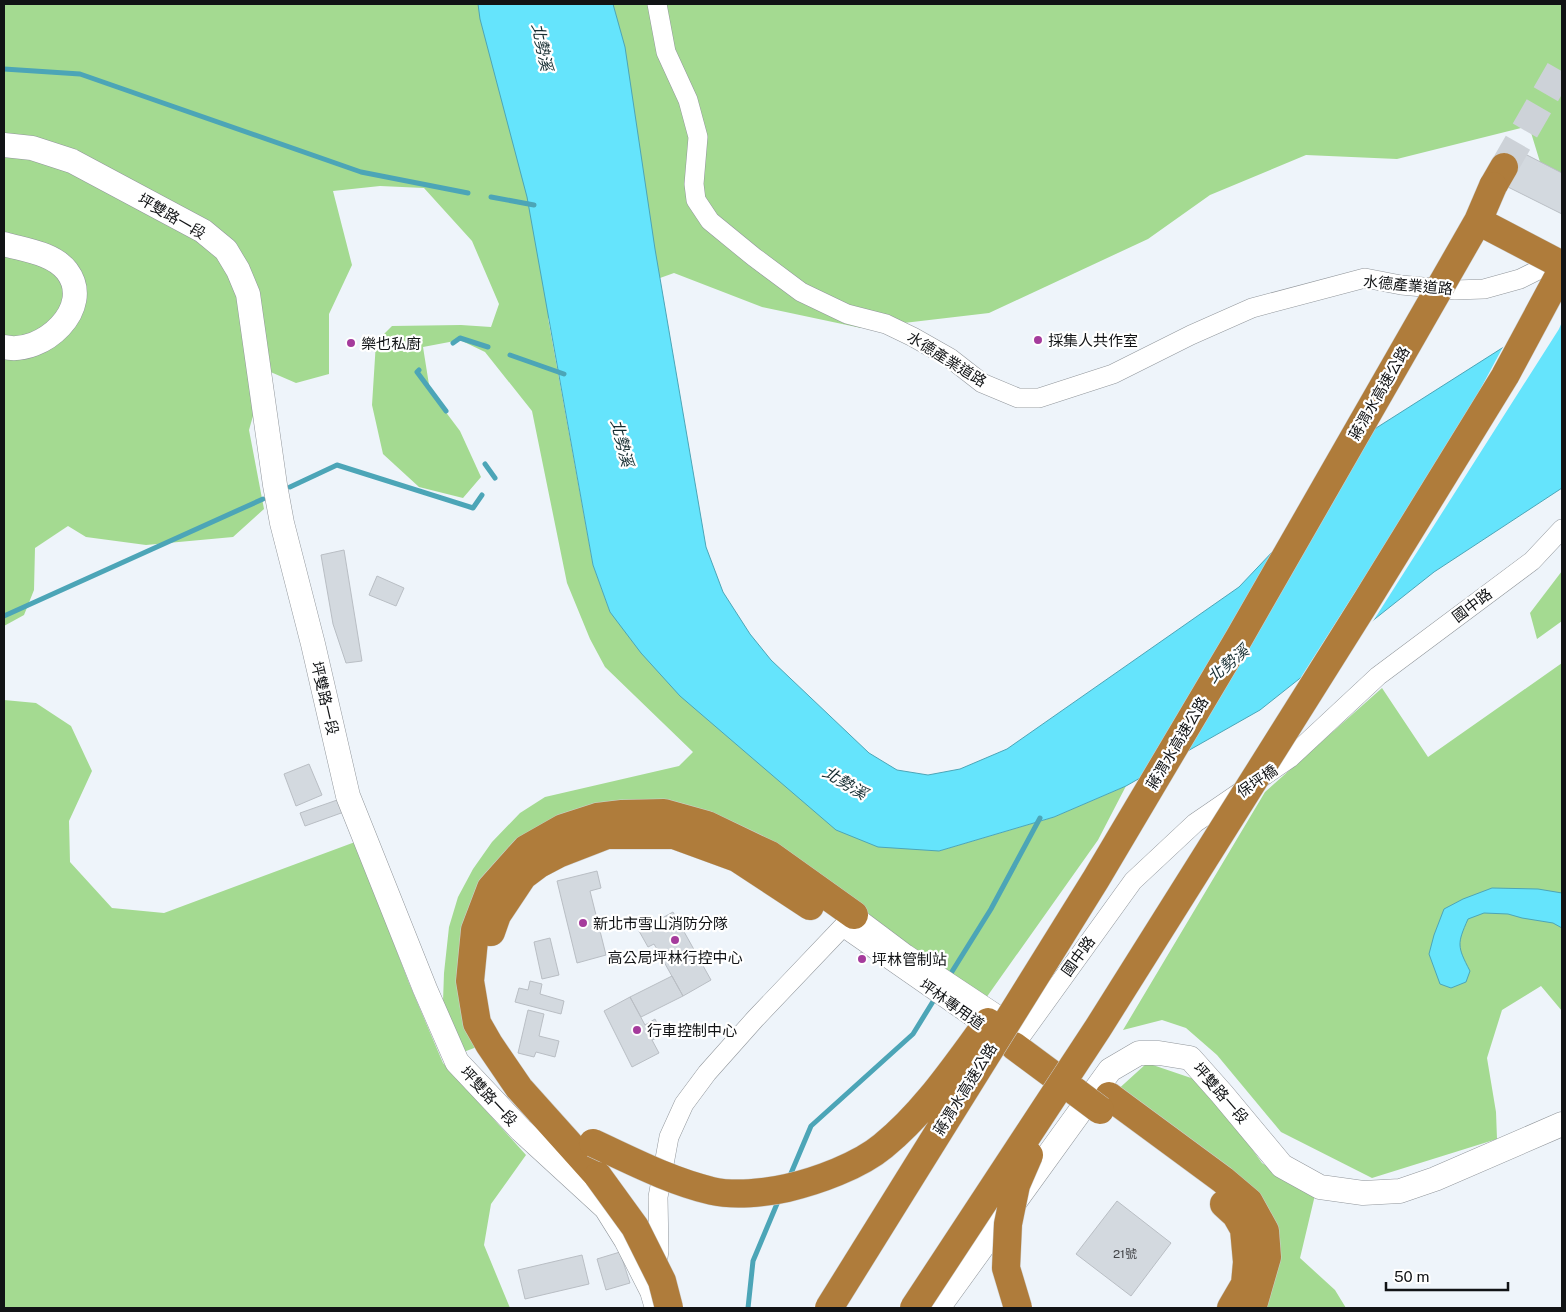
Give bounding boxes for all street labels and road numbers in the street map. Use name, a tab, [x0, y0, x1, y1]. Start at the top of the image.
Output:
street label: 坪雙路一段	[135, 190, 209, 242]
street label: 水德產業道路	[1362, 273, 1454, 297]
street label: 水德產業道路	[904, 328, 990, 390]
street label: 蔣渭水高速公路	[1345, 343, 1413, 443]
street label: 國中路	[1449, 585, 1495, 625]
street label: 坪雙路一段	[308, 660, 342, 736]
street label: 蔣渭水高速公路	[1143, 694, 1211, 792]
street label: 保坪橋	[1234, 761, 1280, 801]
street label: 國中路	[1058, 933, 1098, 979]
street label: 坪林專用道	[916, 976, 988, 1032]
street label: 蔣渭水高速公路	[930, 1040, 1000, 1138]
street label: 坪雙路一段	[1190, 1059, 1252, 1127]
street label: 坪雙路一段	[457, 1063, 521, 1129]

